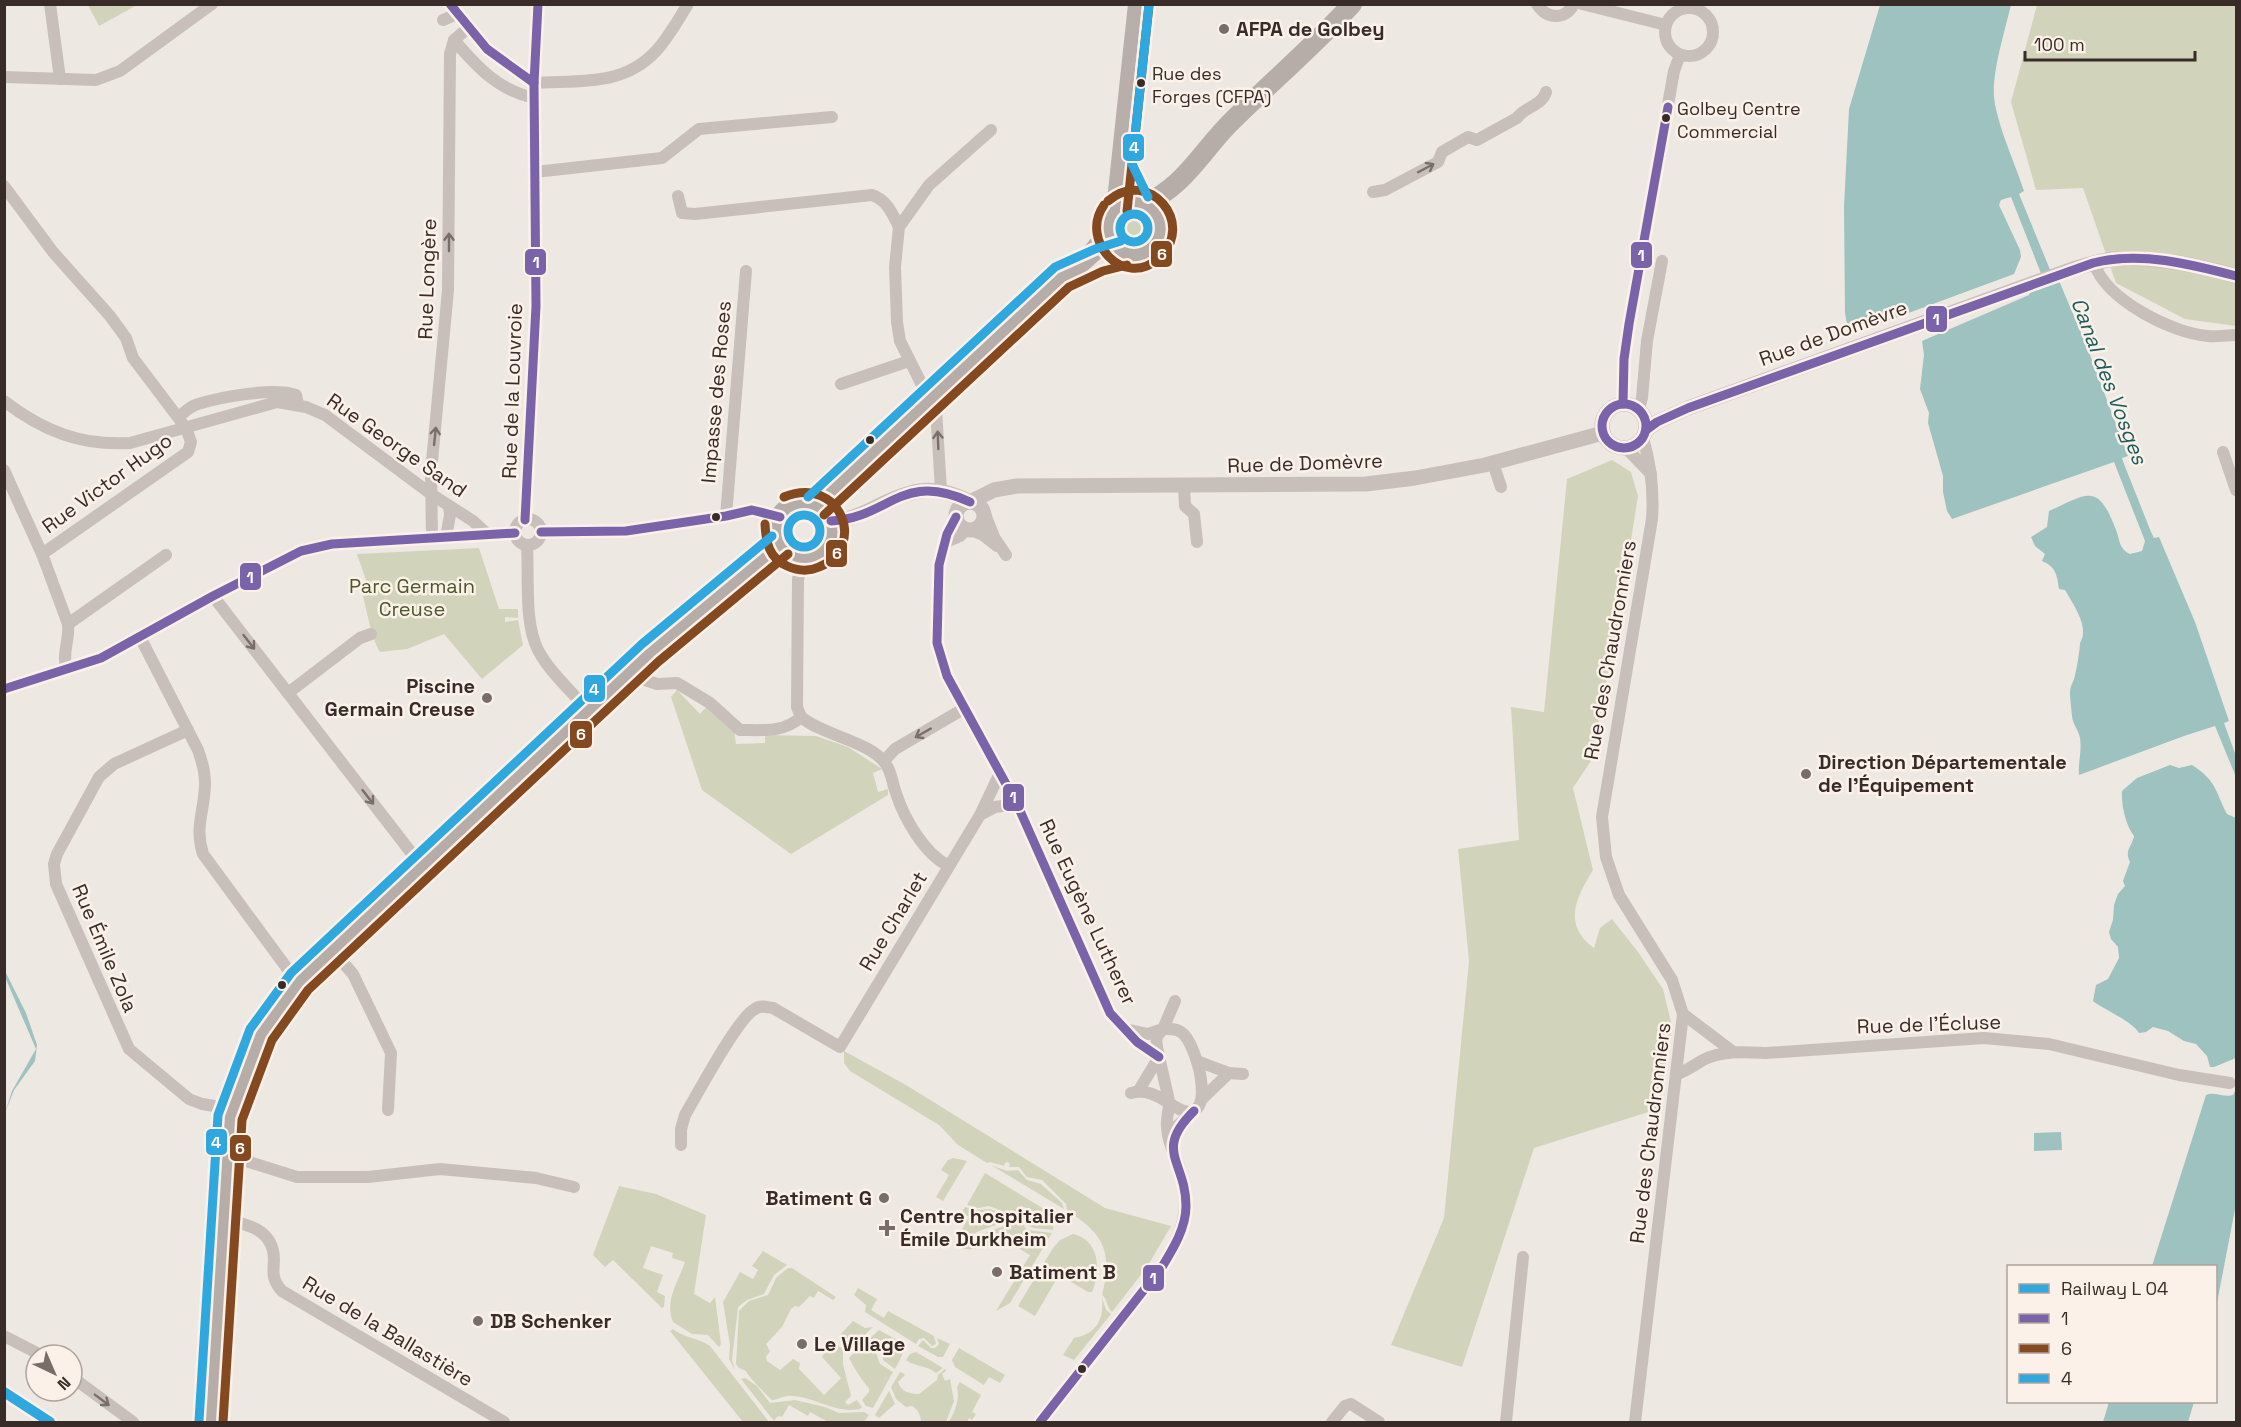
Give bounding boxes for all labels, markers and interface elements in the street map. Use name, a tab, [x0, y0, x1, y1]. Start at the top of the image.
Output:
place label: AFPA de Golbey	[1236, 16, 1385, 42]
marker: AFPA de Golbey	[1217, 22, 1231, 36]
scale bar	[2025, 24, 2194, 62]
text: 100 m	[2034, 33, 2085, 56]
place label: Rue des Forges (CFPA)	[1152, 62, 1271, 108]
marker: Rue des Forges (CFPA)	[1135, 77, 1147, 89]
place label: Golbey Centre Commercial	[1677, 97, 1801, 143]
marker: Golbey Centre Commercial	[1660, 112, 1672, 124]
line badge: 4	[1122, 133, 1145, 162]
text: 4	[1129, 137, 1139, 158]
one-way arrow	[1416, 162, 1434, 173]
street label: Rue Longère	[412, 218, 442, 340]
one-way arrow	[443, 232, 454, 252]
line badge: 6	[1150, 240, 1173, 268]
line badge: 1	[1630, 241, 1653, 269]
text: 6	[1157, 244, 1167, 265]
text: 1	[1637, 245, 1645, 266]
line badge: 1	[524, 248, 547, 276]
text: 1	[532, 252, 540, 273]
street label: Rue de Domèvre	[1755, 294, 1911, 372]
water label: Canal des Vosges	[2065, 294, 2154, 469]
street label: Impasse des Roses	[695, 300, 737, 484]
street label: Rue de la Louvroie	[496, 303, 528, 479]
line badge: 1	[1925, 305, 1948, 333]
text: 1	[1932, 309, 1940, 330]
street label: Rue George Sand	[322, 387, 472, 503]
street label: Rue Victor Hugo	[37, 427, 177, 539]
one-way arrow	[430, 427, 441, 447]
one-way arrow	[932, 430, 943, 450]
unlabelled marker	[864, 434, 876, 446]
street label: Rue de Domèvre	[1227, 447, 1383, 479]
unlabelled marker	[710, 511, 722, 523]
street label: Rue des Chaudronniers	[1578, 538, 1642, 762]
line badge: 6	[825, 539, 848, 568]
text: 6	[832, 543, 842, 564]
line badge: 1	[239, 562, 262, 591]
text: 1	[246, 567, 254, 588]
park label: Parc Germain Creuse	[349, 573, 475, 622]
one-way arrow	[242, 634, 255, 650]
place label: Piscine Germain Creuse	[325, 673, 475, 722]
line badge: 4	[583, 674, 606, 703]
text: 4	[589, 679, 599, 700]
marker: Piscine Germain Creuse	[480, 691, 494, 705]
line badge: 6	[569, 720, 593, 749]
text: 6	[576, 724, 586, 745]
one-way arrow	[915, 727, 932, 739]
place label: Direction Départementale de l'Équipement	[1818, 749, 2067, 798]
marker: Direction Départementale de l'Équipement	[1799, 767, 1813, 781]
line badge: 1	[1002, 783, 1025, 812]
text: 1	[1009, 787, 1017, 808]
one-way arrow	[361, 788, 374, 804]
street label: Rue Eugène Lutherer	[1033, 815, 1143, 1009]
street label: Rue Charlet	[853, 867, 933, 975]
street label: Rue Émile Zola	[66, 880, 144, 1016]
unlabelled marker	[276, 979, 288, 991]
street label: Rue de l'Écluse	[1856, 1008, 2002, 1040]
street label: Rue des Chaudronniers	[1624, 1021, 1676, 1245]
line badge: 4	[205, 1128, 228, 1156]
text: 4	[211, 1132, 221, 1153]
line badge: 6	[229, 1134, 252, 1162]
text: 6	[235, 1138, 245, 1159]
place label: Batiment G	[765, 1185, 872, 1211]
marker: Batiment G	[877, 1191, 891, 1205]
place label: Centre hospitalier Émile Durkheim	[900, 1203, 1074, 1252]
marker: Centre hospitalier Émile Durkheim	[878, 1219, 896, 1237]
place label: Batiment B	[1009, 1259, 1116, 1285]
line badge: 1	[1142, 1264, 1165, 1292]
marker: Batiment B	[990, 1265, 1004, 1279]
legend	[2007, 1265, 2217, 1403]
text: 1	[1149, 1268, 1157, 1289]
street label: Rue de la Ballastière	[298, 1270, 478, 1392]
text: Railway L 04	[2061, 1277, 2168, 1300]
text: 1	[2061, 1307, 2069, 1330]
place label: DB Schenker	[490, 1308, 611, 1334]
marker: DB Schenker	[471, 1314, 485, 1328]
place label: Le Village	[814, 1331, 905, 1357]
marker: Le Village	[795, 1337, 809, 1351]
text: 6	[2061, 1337, 2072, 1360]
north arrow	[24, 1343, 84, 1403]
unlabelled marker	[1076, 1363, 1088, 1375]
text: 4	[2061, 1367, 2072, 1390]
text: N	[53, 1372, 75, 1395]
one-way arrow	[94, 1393, 110, 1406]

